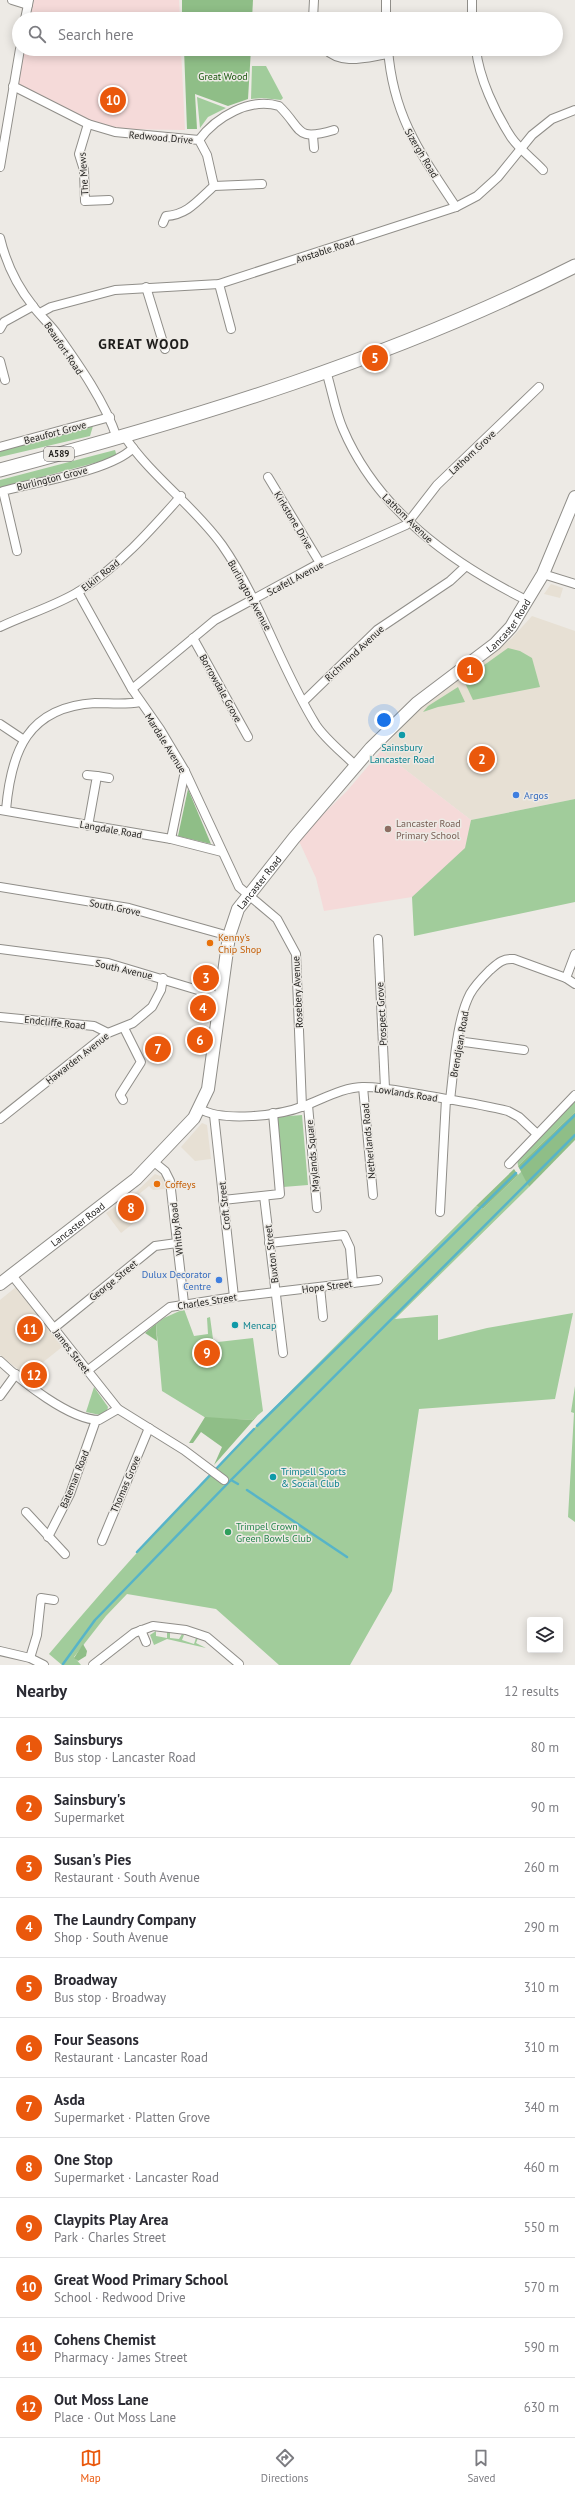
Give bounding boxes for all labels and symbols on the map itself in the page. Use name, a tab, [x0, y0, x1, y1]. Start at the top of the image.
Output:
park label: Great Wood	[198, 70, 248, 83]
pin: 10	[100, 85, 126, 115]
street label: Sizergh Road	[402, 126, 441, 180]
street label: Redwood Drive	[128, 128, 194, 147]
street label: The Mews	[76, 152, 91, 196]
street label: Anstable Road	[294, 235, 356, 266]
street label: Beaufort Road	[41, 320, 86, 377]
district label: GREAT WOOD	[98, 335, 190, 353]
pin: 5	[362, 343, 388, 373]
street label: Beaufort Grove	[23, 418, 88, 447]
street label: Lathom Grove	[446, 427, 499, 477]
road number: A589	[44, 447, 74, 461]
street label: Burlington Grove	[15, 463, 89, 494]
street label: Kirkstone Drive	[271, 489, 316, 552]
street label: Lathom Avenue	[379, 491, 436, 546]
street label: Elkin Road	[79, 556, 122, 594]
street label: Burlington Avenue	[225, 558, 274, 633]
street label: Scafell Avenue	[265, 558, 326, 599]
street label: Lancaster Road	[484, 597, 534, 655]
street label: Richmond Avenue	[322, 623, 387, 684]
street label: Borrowdale Grove	[196, 652, 245, 725]
pin: 1	[457, 655, 483, 685]
your location	[374, 710, 394, 730]
street label: Mardale Avenue	[142, 711, 189, 776]
marker: Sainsbury Lancaster Road	[397, 730, 407, 740]
place label: Sainsbury Lancaster Road	[370, 741, 434, 766]
pin: 2	[469, 744, 495, 774]
place label: Argos	[524, 789, 548, 802]
marker: Argos	[511, 790, 521, 800]
place label: Lancaster Road Primary School	[396, 817, 461, 842]
street label: Langdale Road	[79, 818, 143, 841]
marker: Lancaster Road Primary School	[383, 824, 393, 834]
street label: Lancaster Road	[234, 853, 285, 912]
street label: South Grove	[88, 896, 142, 919]
place label: Kenny's Chip Shop	[218, 931, 262, 956]
marker: Kenny's Chip Shop	[205, 938, 215, 948]
street label: Rosebery Avenue	[289, 956, 306, 1028]
street label: South Avenue	[94, 957, 154, 982]
pin: 3	[193, 963, 219, 993]
street label: Prospect Grove	[373, 982, 390, 1046]
pin: 4	[190, 993, 216, 1023]
street label: Brendjean Road	[447, 1010, 472, 1078]
street label: Endcliffe Road	[24, 1013, 86, 1032]
pin: 6	[187, 1025, 213, 1055]
street label: Hawarden Avenue	[43, 1030, 112, 1087]
pin: 7	[145, 1034, 171, 1064]
street label: Lowlands Road	[373, 1082, 439, 1105]
street label: Netherlands Road	[359, 1103, 378, 1179]
street label: Maylands Square	[303, 1119, 322, 1193]
place label: Coffeys	[165, 1178, 196, 1191]
marker: Coffeys	[152, 1179, 162, 1189]
street label: Croft Street	[215, 1180, 234, 1231]
pin: 8	[118, 1193, 144, 1223]
street label: Lancaster Road	[48, 1200, 107, 1249]
street label: Whitby Road	[167, 1202, 186, 1256]
street label: Buxton Street	[261, 1223, 282, 1284]
street label: George Street	[86, 1257, 141, 1304]
place label: Dulux Decorator Centre	[142, 1268, 212, 1293]
marker: Dulux Decorator Centre	[214, 1275, 224, 1285]
street label: Hope Street	[301, 1277, 354, 1296]
street label: Charles Street	[176, 1290, 238, 1313]
pin: 11	[17, 1314, 43, 1344]
place label: Mencap	[243, 1319, 276, 1332]
marker: Mencap	[230, 1320, 240, 1330]
street label: James Street	[49, 1325, 94, 1377]
pin: 9	[194, 1338, 220, 1368]
pin: 12	[21, 1360, 47, 1390]
street label: Bateman Road	[57, 1448, 92, 1510]
street label: Thomas Grove	[108, 1454, 143, 1515]
place label: Trimpell Sports & Social Club	[281, 1465, 346, 1490]
marker: Trimpell Sports & Social Club	[268, 1472, 278, 1482]
place label: Trimpel Crown Green Bowls Club	[236, 1520, 311, 1545]
marker: Trimpel Crown Green Bowls Club	[223, 1527, 233, 1537]

